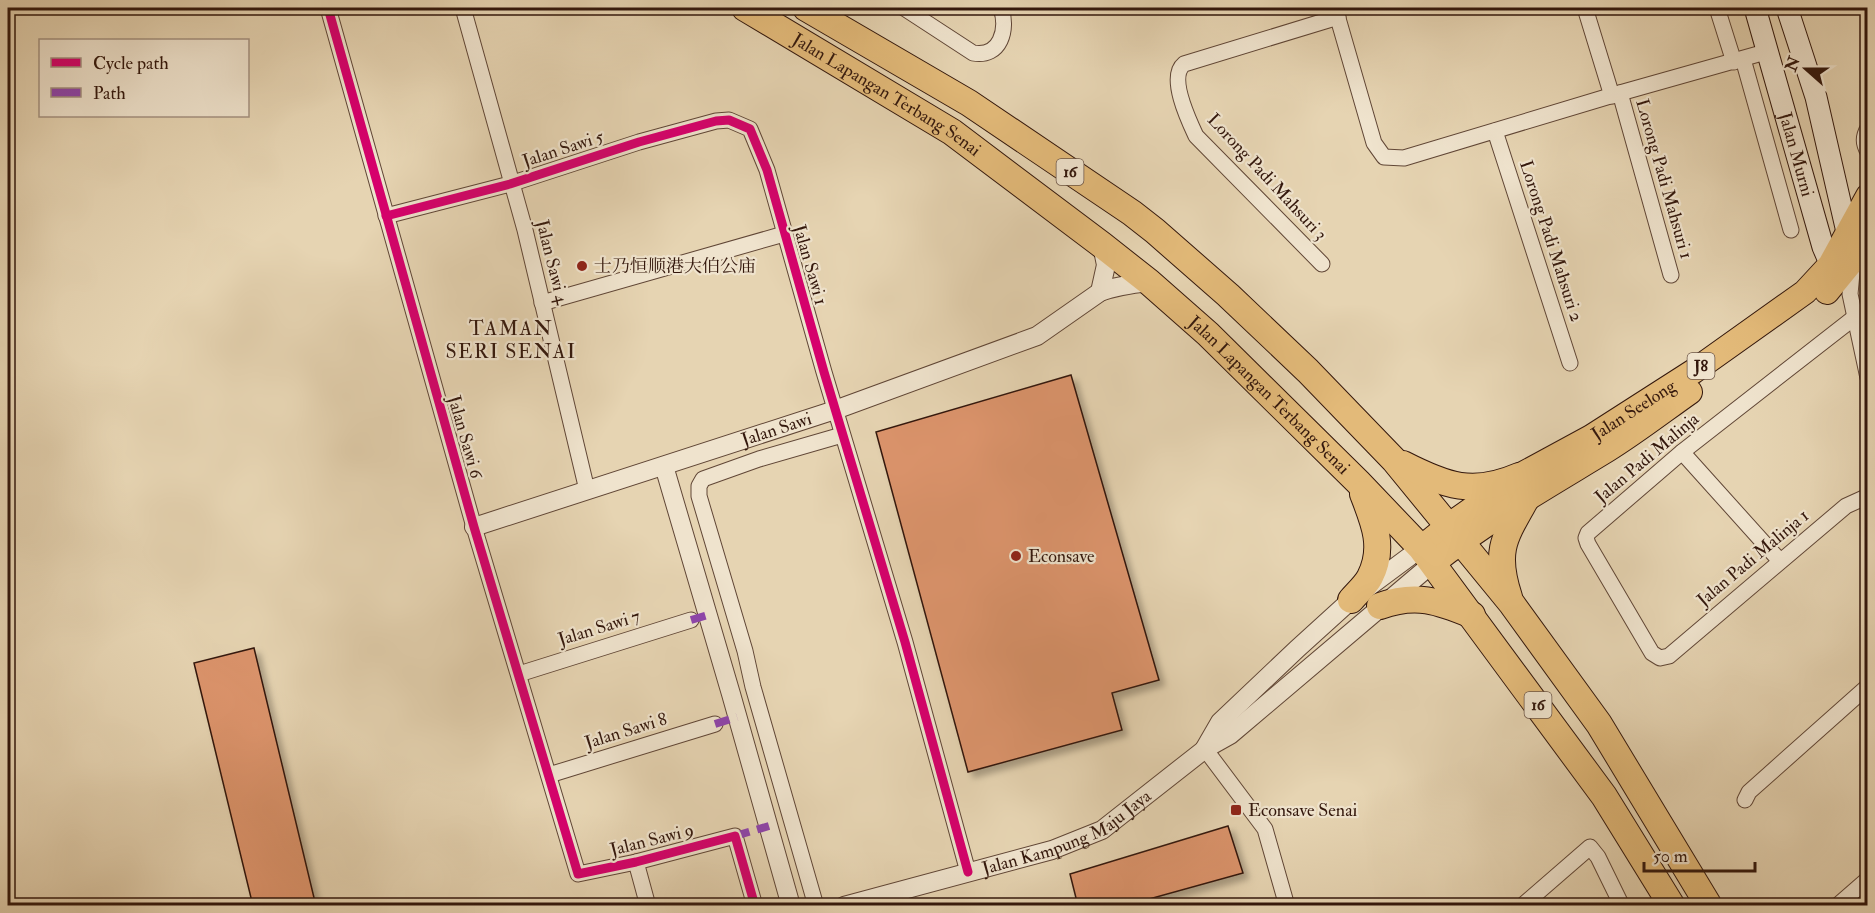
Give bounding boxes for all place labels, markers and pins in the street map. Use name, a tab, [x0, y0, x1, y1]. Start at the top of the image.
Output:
place label: 士乃恒顺港大伯公庙	[594, 255, 756, 278]
marker: 士乃恒顺港大伯公庙	[575, 259, 589, 273]
place label: Econsave	[1028, 545, 1095, 568]
marker: Econsave	[1009, 549, 1023, 563]
place label: Econsave Senai	[1248, 799, 1358, 822]
marker: Econsave Senai	[1229, 803, 1243, 817]

